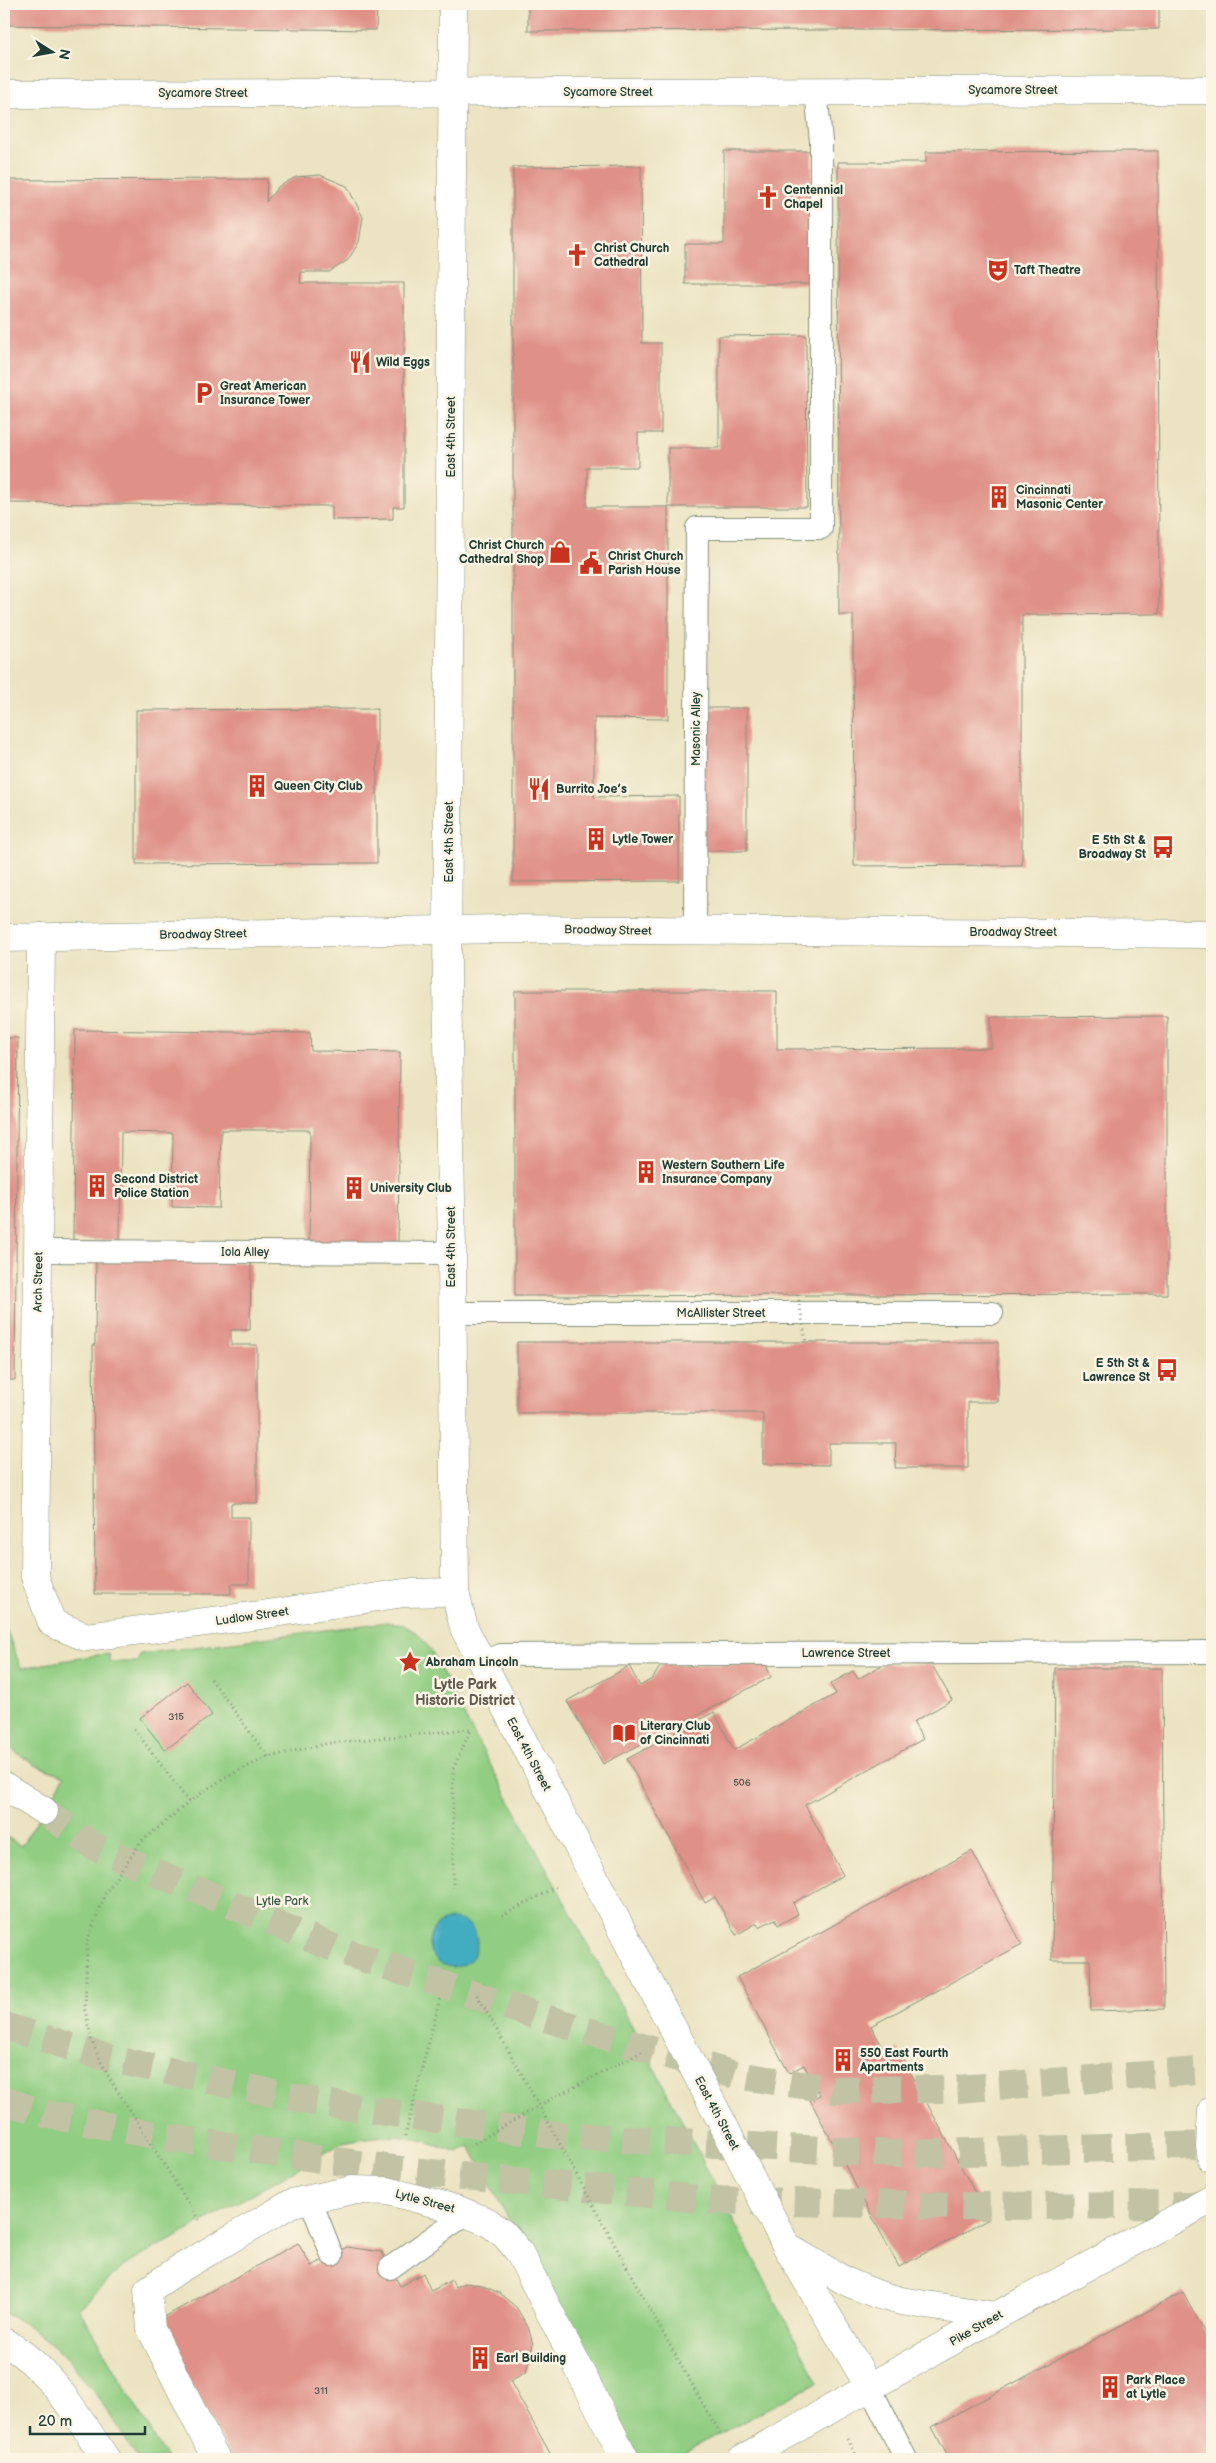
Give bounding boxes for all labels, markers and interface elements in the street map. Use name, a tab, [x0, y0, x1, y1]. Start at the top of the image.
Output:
north arrow	[28, 28, 78, 78]
text: N	[55, 48, 74, 61]
street label: Sycamore Street	[968, 83, 1058, 98]
street label: Sycamore Street	[563, 85, 653, 100]
street label: Sycamore Street	[158, 86, 248, 101]
place label: Centennial Chapel	[784, 183, 843, 212]
church icon: Centennial Chapel	[755, 184, 781, 210]
place label: Christ Church Cathedral	[594, 241, 669, 270]
church icon: Christ Church Cathedral	[564, 242, 590, 268]
theatre icon: Taft Theatre	[985, 257, 1011, 283]
place label: Taft Theatre	[1014, 263, 1081, 278]
restaurant icon: Wild Eggs	[347, 349, 373, 375]
place label: Wild Eggs	[376, 355, 430, 370]
place label: Great American Insurance Tower	[220, 379, 310, 408]
parking icon: Great American Insurance Tower	[191, 380, 217, 406]
street label: East 4th Street	[444, 396, 459, 478]
place label: Cincinnati Masonic Center	[1016, 483, 1103, 512]
building icon: Cincinnati Masonic Center	[986, 484, 1012, 510]
place label: Christ Church Cathedral Shop	[459, 538, 544, 567]
shop icon: Christ Church Cathedral Shop	[547, 539, 573, 565]
place label: Christ Church Parish House	[608, 549, 683, 578]
public building icon: Christ Church Parish House	[578, 550, 604, 576]
street label: Masonic Alley	[689, 691, 704, 766]
building icon: Queen City Club	[244, 773, 270, 799]
restaurant icon: Burrito Joe’s	[526, 776, 552, 802]
place label: Queen City Club	[274, 779, 363, 794]
place label: Burrito Joe’s	[556, 782, 627, 797]
street label: East 4th Street	[442, 801, 457, 883]
building icon: Lytle Tower	[583, 826, 609, 852]
place label: Lytle Tower	[612, 832, 673, 847]
place label: E 5th St & Broadway St	[1078, 833, 1146, 862]
bus stop icon: E 5th St & Broadway St	[1150, 834, 1176, 860]
street label: Broadway Street	[564, 922, 652, 939]
street label: Broadway Street	[969, 925, 1057, 940]
street label: Broadway Street	[159, 926, 247, 943]
place label: Western Southern Life Insurance Company	[662, 1158, 785, 1187]
building icon: Western Southern Life Insurance Company	[633, 1159, 659, 1185]
place label: Second District Police Station	[114, 1172, 198, 1201]
building icon: Second District Police Station	[84, 1173, 110, 1199]
building icon: University Club	[341, 1175, 367, 1201]
place label: University Club	[370, 1181, 452, 1196]
street label: East 4th Street	[444, 1206, 459, 1288]
street label: Iola Alley	[221, 1245, 270, 1260]
street label: Arch Street	[30, 1251, 47, 1312]
street label: McAllister Street	[677, 1306, 766, 1321]
place label: E 5th St & Lawrence St	[1082, 1356, 1150, 1385]
bus stop icon: E 5th St & Lawrence St	[1154, 1357, 1180, 1383]
street label: Ludlow Street	[214, 1604, 290, 1629]
street label: Lawrence Street	[802, 1646, 891, 1661]
place icon: Abraham Lincoln	[397, 1649, 423, 1675]
place label: Abraham Lincoln	[425, 1655, 519, 1670]
district label: Lytle Park Historic District	[415, 1676, 515, 1709]
house number: 315	[168, 1711, 184, 1723]
street label: East 4th Street	[503, 1715, 554, 1794]
place label: Literary Club of Cincinnati	[640, 1719, 711, 1748]
library icon: Literary Club of Cincinnati	[611, 1720, 637, 1746]
house number: 506	[733, 1777, 751, 1789]
park label: Lytle Park	[256, 1894, 308, 1909]
place label: 550 East Fourth Apartments	[859, 2046, 948, 2075]
building icon: 550 East Fourth Apartments	[830, 2047, 856, 2073]
street label: East 4th Street	[691, 2074, 742, 2153]
street label: Lytle Street	[393, 2186, 457, 2217]
street label: Pike Street	[947, 2307, 1006, 2350]
building icon: Earl Building	[467, 2345, 493, 2371]
place label: Earl Building	[496, 2351, 566, 2366]
place label: Park Place at Lytle	[1126, 2373, 1185, 2402]
building icon: Park Place at Lytle	[1097, 2374, 1123, 2400]
house number: 311	[314, 2385, 328, 2397]
scale bar	[30, 2403, 145, 2435]
text: 20 m	[38, 2412, 72, 2431]

